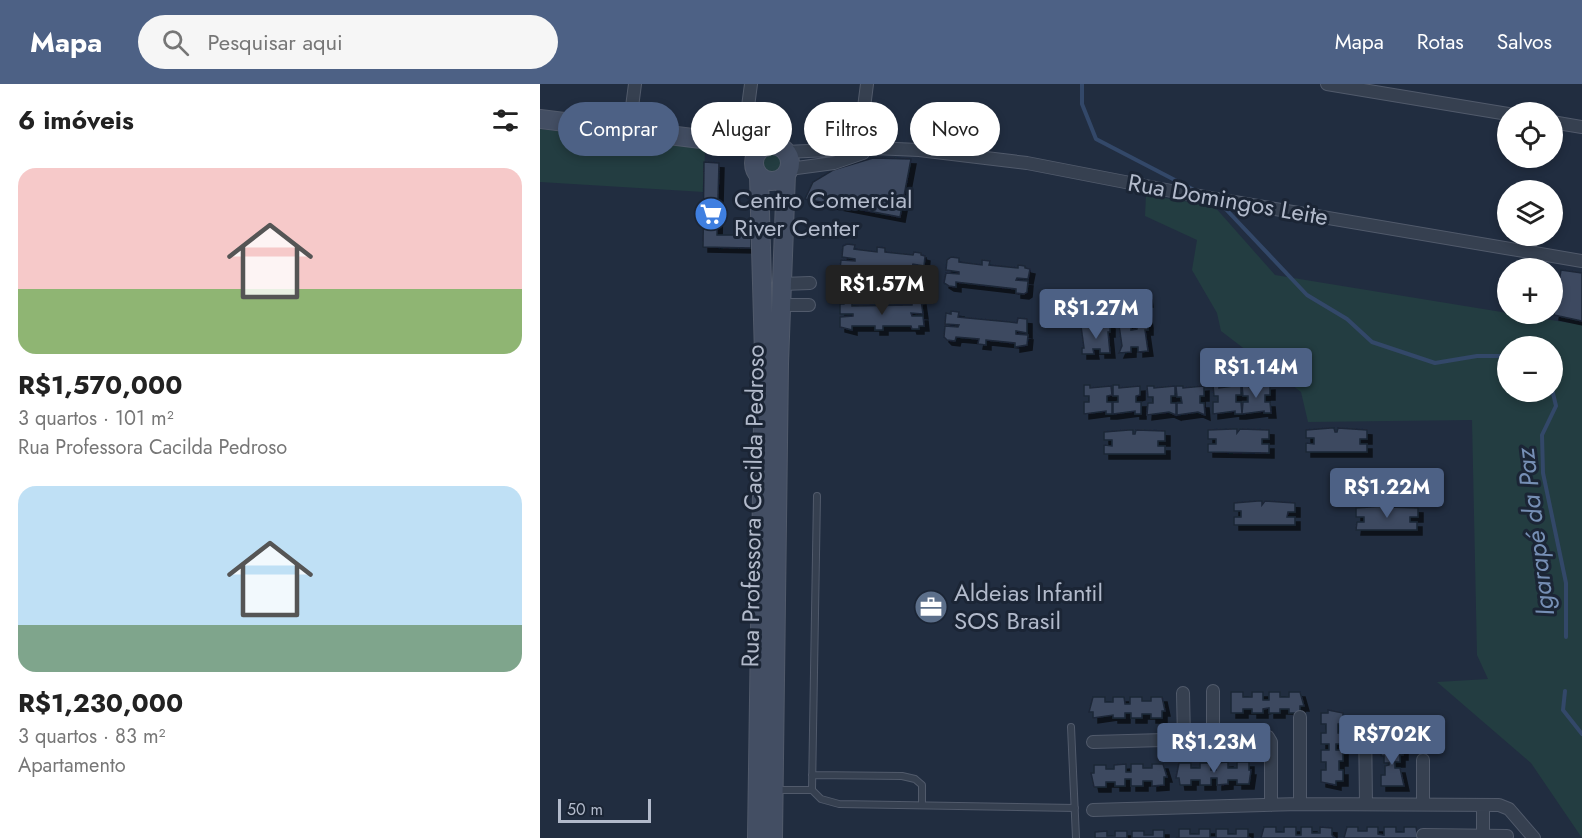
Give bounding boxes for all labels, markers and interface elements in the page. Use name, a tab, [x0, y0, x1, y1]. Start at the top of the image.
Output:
search box	[138, 15, 558, 69]
text: Mapa	[30, 22, 102, 63]
icon: search	[159, 26, 192, 59]
text: Pesquisar aqui	[207, 26, 343, 58]
text: Mapa	[1335, 27, 1384, 57]
text: Rotas	[1417, 27, 1464, 57]
text: Salvos	[1497, 27, 1552, 57]
text: 6 imóveis	[18, 101, 134, 139]
chip: Comprar	[558, 102, 679, 156]
chip: Alugar	[691, 102, 792, 156]
chip: Filtros	[804, 102, 898, 156]
chip: Novo	[910, 102, 1000, 156]
map controls	[1497, 102, 1563, 402]
button: locate	[1497, 102, 1563, 168]
icon: filters	[489, 104, 522, 137]
street label: Rua Domingos Leite	[1125, 165, 1331, 234]
button: layers	[1497, 180, 1563, 246]
place label: Centro Comercial River Center	[734, 182, 913, 245]
supermarket icon: Centro Comercial River Center	[693, 196, 729, 232]
icon: home	[216, 207, 324, 315]
button: +	[1497, 258, 1563, 324]
pin: R$1.57M	[827, 265, 937, 316]
text: R$1.57M	[840, 270, 924, 299]
pin: R$1.27M	[1041, 289, 1151, 340]
text: R$1.27M	[1054, 294, 1139, 323]
button: −	[1497, 336, 1563, 402]
street label: Rua Professora Cacilda Pedroso	[732, 344, 773, 668]
pin: R$1.14M	[1201, 348, 1311, 399]
text: R$1.14M	[1214, 353, 1298, 382]
text: R$1,570,000	[18, 366, 182, 404]
text: 3 quartos · 101 m²	[18, 404, 174, 433]
text: Rua Professora Cacilda Pedroso	[18, 433, 287, 462]
water label: Igarapé da Paz	[1506, 445, 1564, 618]
pin: R$1.22M	[1332, 468, 1442, 519]
text: R$1.22M	[1344, 473, 1430, 502]
icon: home	[216, 525, 324, 633]
place label: Aldeias Infantil SOS Brasil	[954, 575, 1103, 638]
office icon: Aldeias Infantil SOS Brasil	[913, 589, 949, 625]
text: R$1,230,000	[18, 684, 183, 722]
pin: R$702K	[1343, 715, 1441, 766]
text: R$702K	[1353, 720, 1431, 749]
text: 3 quartos · 83 m²	[18, 722, 165, 751]
pin: R$1.23M	[1159, 723, 1269, 774]
text: R$1.23M	[1171, 728, 1257, 757]
text: Apartamento	[18, 751, 126, 780]
scale bar	[558, 796, 651, 824]
text: 50 m	[567, 798, 603, 821]

